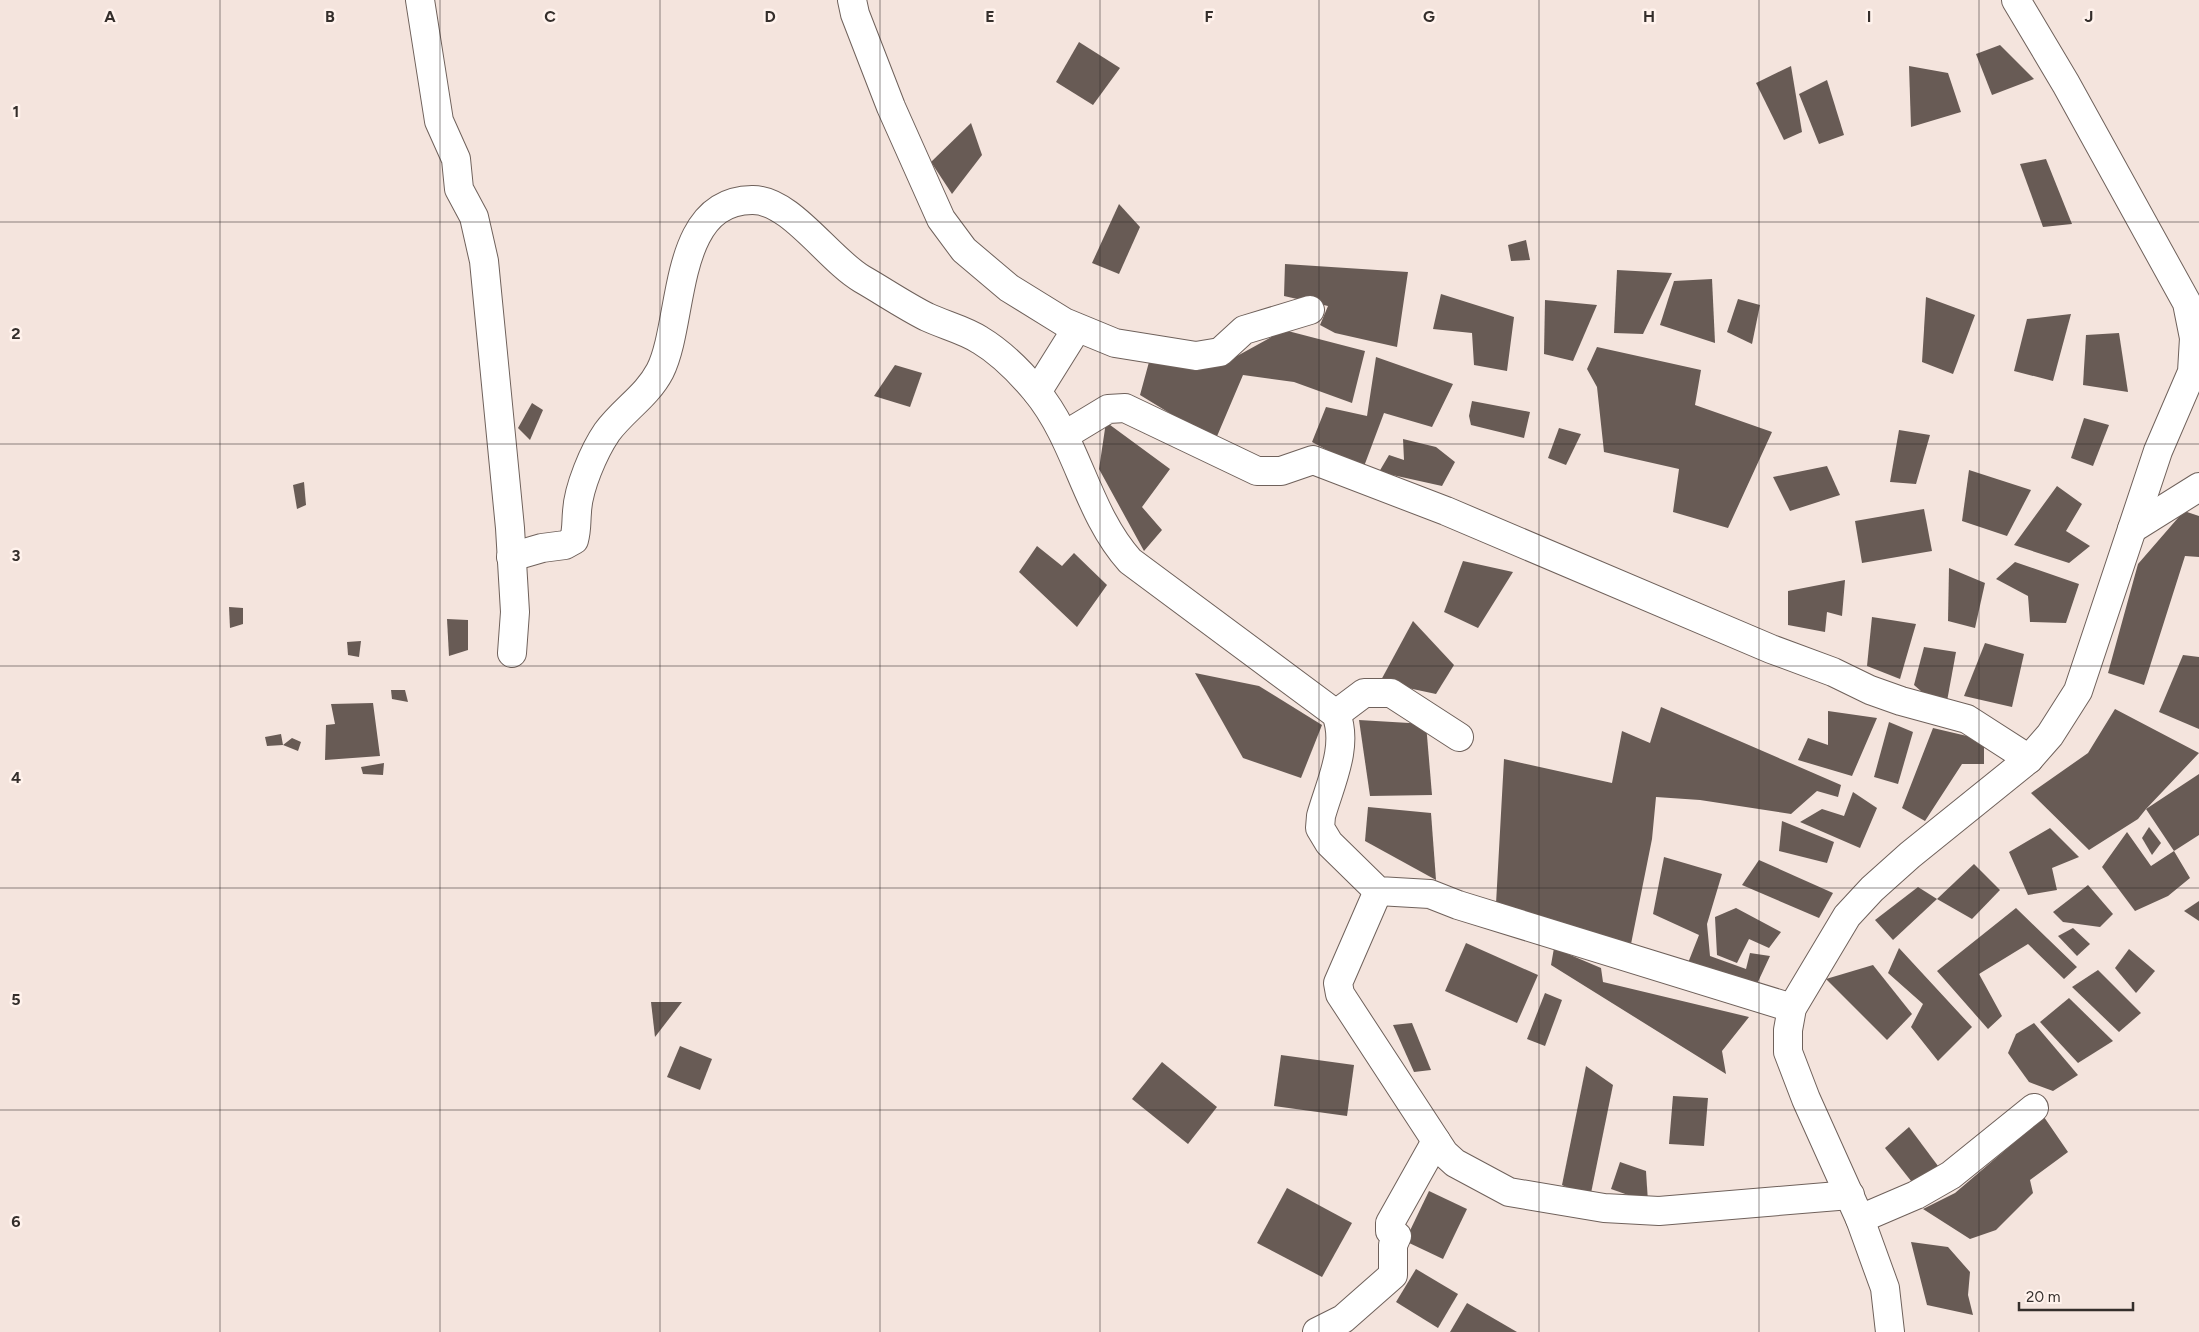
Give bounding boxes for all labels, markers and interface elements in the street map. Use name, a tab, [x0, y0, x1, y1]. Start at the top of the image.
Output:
text: A	[104, 7, 116, 26]
text: B	[325, 7, 335, 26]
text: C	[544, 7, 556, 26]
text: D	[764, 7, 776, 26]
text: E	[985, 7, 995, 26]
text: F	[1205, 7, 1214, 26]
text: G	[1423, 7, 1435, 26]
text: H	[1643, 7, 1655, 26]
text: I	[1867, 7, 1871, 26]
text: J	[2085, 7, 2093, 26]
text: 1	[13, 102, 19, 121]
text: 2	[11, 324, 21, 343]
text: 3	[12, 546, 21, 565]
text: 4	[11, 768, 21, 787]
text: 5	[11, 990, 21, 1009]
text: 6	[11, 1212, 21, 1231]
scale bar	[2019, 1280, 2133, 1312]
text: 20 m	[2026, 1288, 2060, 1306]

